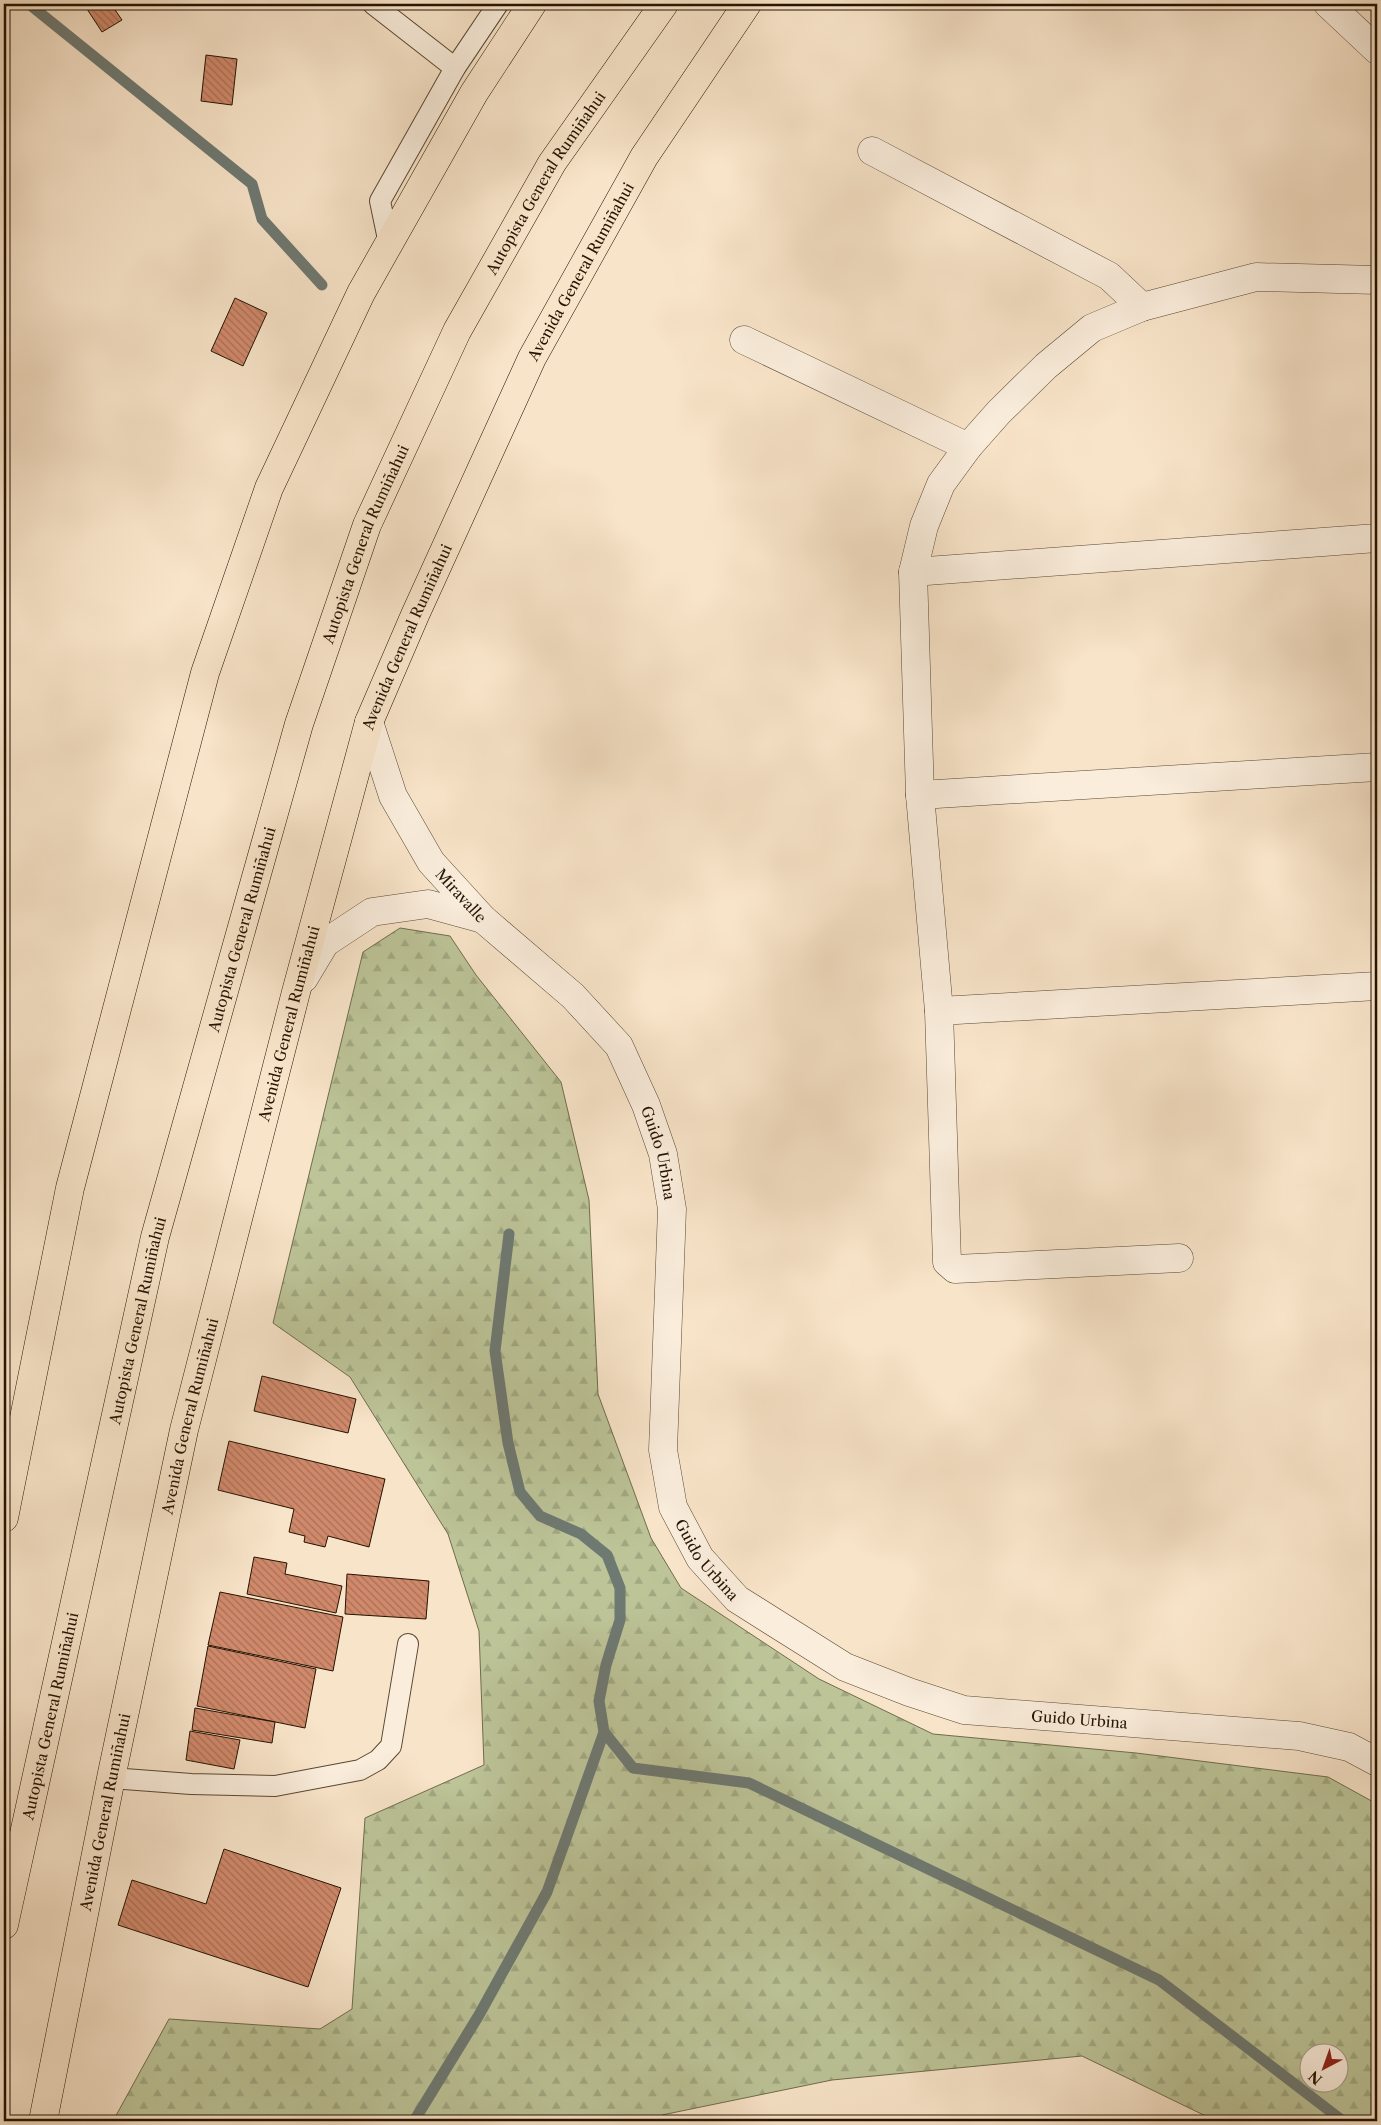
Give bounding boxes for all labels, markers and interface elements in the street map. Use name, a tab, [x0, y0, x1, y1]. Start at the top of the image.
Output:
street label: Autopista General Rumiñahui	[481, 87, 609, 279]
street label: Avenida General Rumiñahui	[522, 179, 638, 365]
street label: Autopista General Rumiñahui	[317, 441, 413, 647]
street label: Avenida General Rumiñahui	[358, 541, 456, 733]
street label: Autopista General Rumiñahui	[203, 824, 279, 1035]
street label: Miravalle	[432, 864, 491, 926]
street label: Avenida General Rumiñahui	[254, 923, 323, 1124]
street label: Guido Urbina	[637, 1103, 680, 1201]
street label: Autopista General Rumiñahui	[104, 1214, 170, 1427]
street label: Avenida General Rumiñahui	[157, 1315, 222, 1517]
street label: Guido Urbina	[671, 1515, 743, 1604]
street label: Autopista General Rumiñahui	[18, 1610, 82, 1823]
street label: Guido Urbina	[1031, 1706, 1129, 1732]
street label: Avenida General Rumiñahui	[75, 1711, 134, 1914]
north arrow	[1298, 2042, 1348, 2092]
text: N	[1305, 2067, 1326, 2089]

